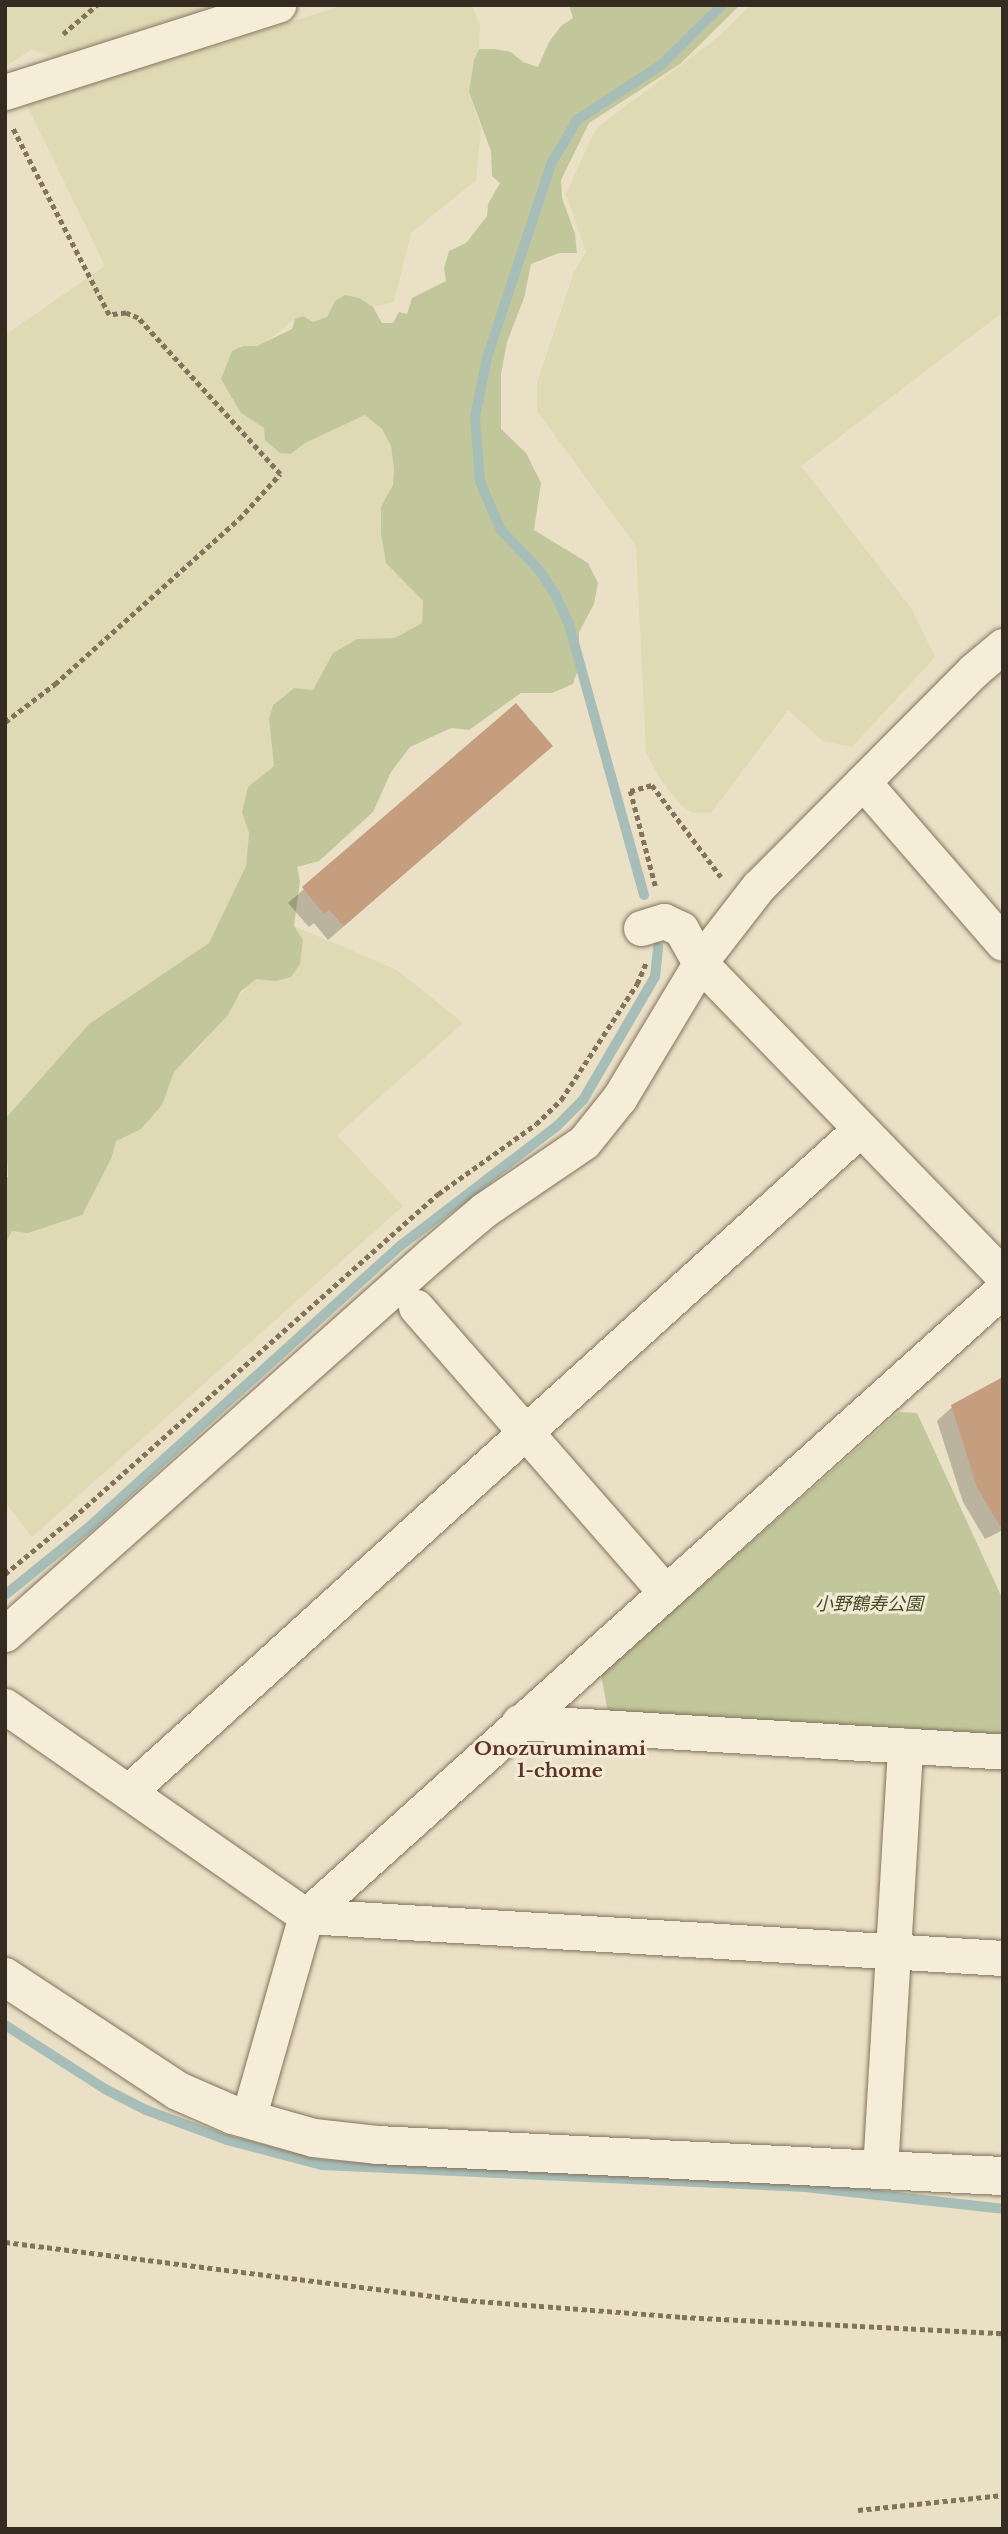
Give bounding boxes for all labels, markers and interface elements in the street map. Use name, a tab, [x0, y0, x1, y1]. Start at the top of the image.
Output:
park label: 小野鶴寿公園	[815, 1593, 923, 1615]
district label: Onozuruminami 1-chome	[474, 1738, 646, 1782]

